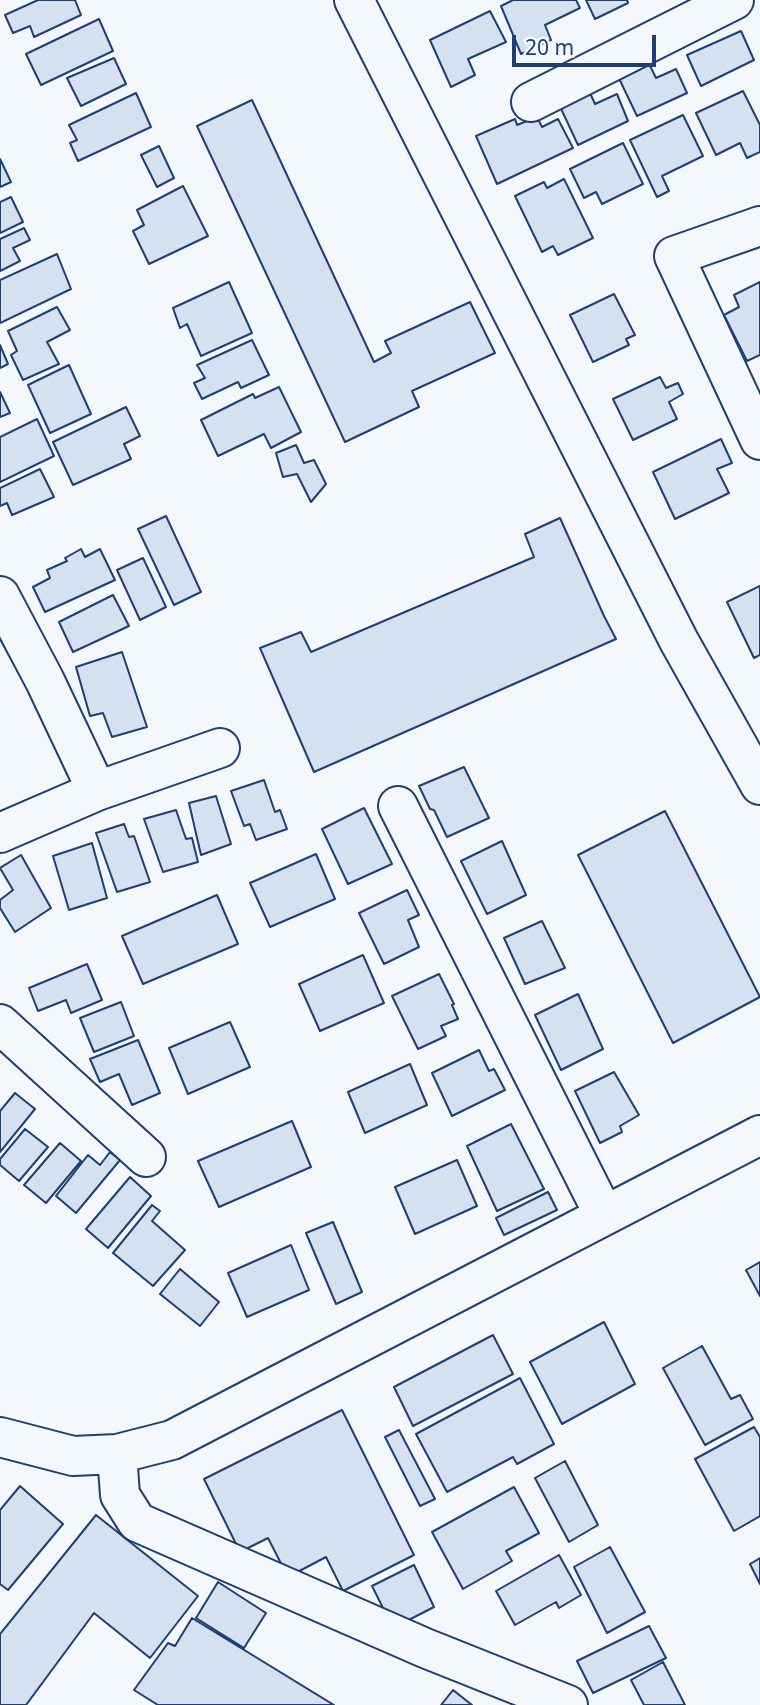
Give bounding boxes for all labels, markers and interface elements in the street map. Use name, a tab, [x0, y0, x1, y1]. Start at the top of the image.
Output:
scale bar	[515, 21, 658, 65]
text: 20 m	[525, 33, 574, 61]

